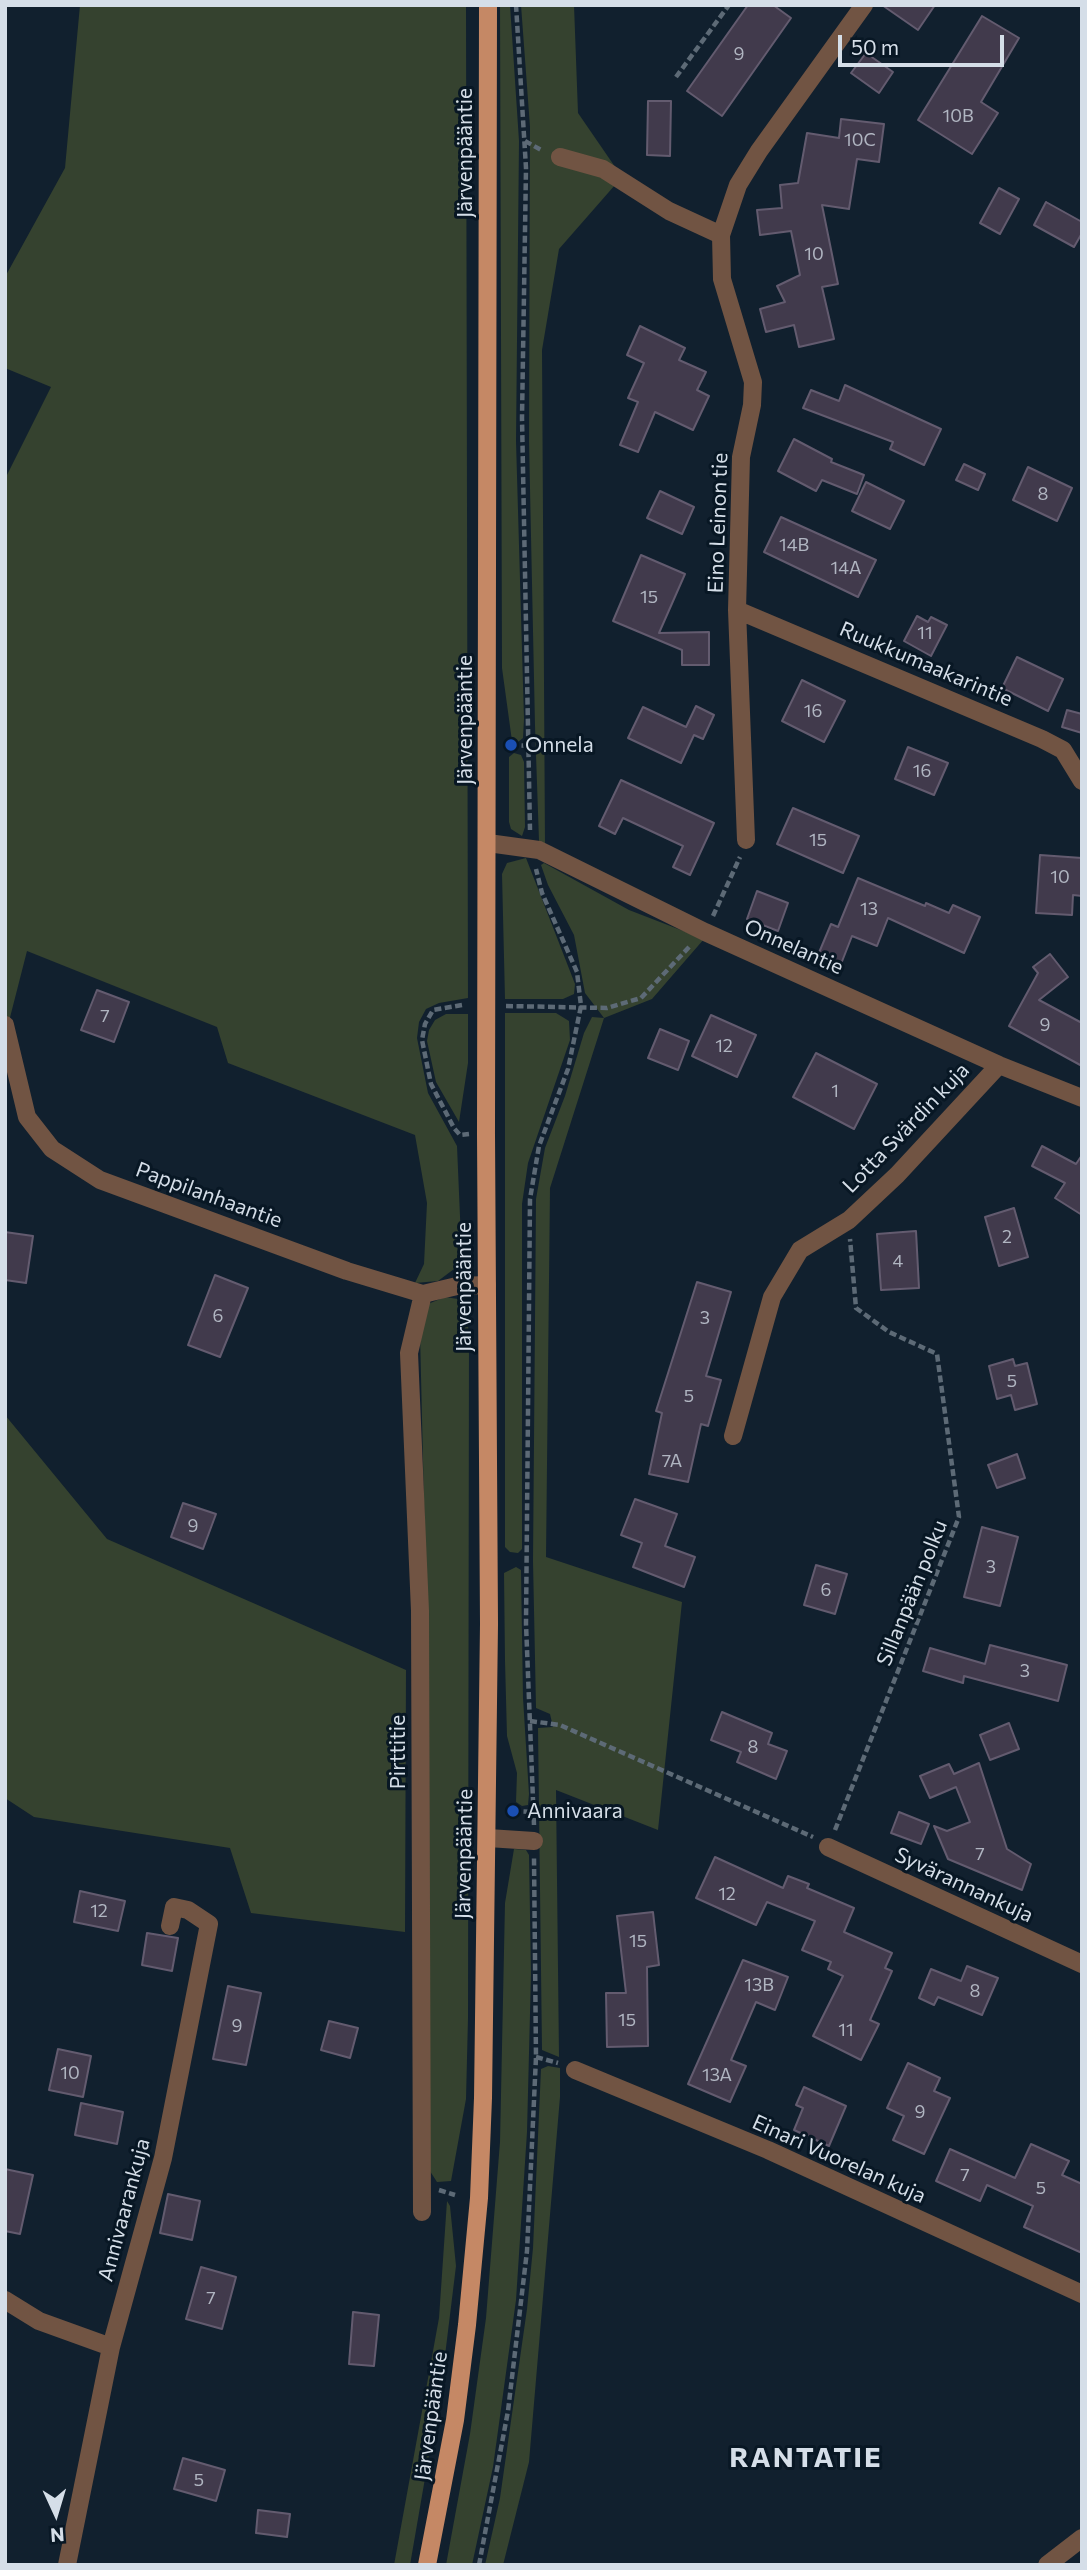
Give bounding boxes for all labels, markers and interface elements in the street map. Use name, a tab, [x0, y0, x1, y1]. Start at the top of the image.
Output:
scale bar	[842, 21, 1008, 65]
text: 50 m	[851, 34, 899, 59]
house number: 9	[734, 43, 744, 65]
street label: Järvenpääntie	[452, 88, 478, 218]
house number: 10B	[942, 105, 974, 127]
house number: 10C	[844, 129, 876, 151]
house number: 10	[804, 243, 824, 265]
street label: Eino Leinon tie	[703, 452, 733, 594]
house number: 8	[1038, 483, 1048, 505]
house number: 14B	[779, 534, 809, 556]
house number: 14A	[831, 557, 861, 579]
house number: 15	[640, 586, 658, 608]
street label: Ruukkumaakarintie	[836, 616, 1016, 712]
house number: 11	[917, 622, 933, 644]
street label: Järvenpääntie	[452, 655, 478, 785]
house number: 16	[804, 700, 822, 722]
place label: Onnela	[525, 732, 594, 758]
marker: Onnela	[503, 737, 519, 753]
house number: 16	[913, 760, 931, 782]
house number: 15	[809, 829, 827, 851]
house number: 10	[1050, 866, 1070, 888]
house number: 13	[860, 898, 878, 920]
street label: Onnelantie	[741, 914, 847, 980]
house number: 7	[100, 1005, 110, 1027]
house number: 9	[1040, 1014, 1050, 1036]
house number: 12	[715, 1035, 733, 1057]
street label: Lotta Svärdin kuja	[838, 1058, 974, 1198]
house number: 1	[831, 1080, 839, 1102]
street label: Pappilanhaantie	[132, 1157, 286, 1233]
street label: Järvenpääntie	[451, 1222, 477, 1352]
house number: 2	[1002, 1226, 1012, 1248]
house number: 4	[893, 1250, 903, 1272]
house number: 6	[213, 1305, 223, 1327]
house number: 3	[700, 1307, 710, 1329]
house number: 5	[1007, 1370, 1017, 1392]
house number: 5	[684, 1385, 694, 1407]
house number: 7A	[662, 1450, 682, 1472]
house number: 9	[188, 1515, 198, 1537]
street label: Sillanpään polku	[871, 1516, 953, 1670]
house number: 3	[986, 1556, 996, 1578]
house number: 6	[821, 1579, 831, 1601]
house number: 3	[1020, 1660, 1030, 1682]
street label: Pirttitie	[385, 1715, 411, 1789]
house number: 8	[748, 1736, 758, 1758]
street label: Järvenpääntie	[450, 1789, 478, 1919]
place label: Annivaara	[527, 1798, 623, 1824]
marker: Annivaara	[505, 1803, 521, 1819]
street label: Syvärannankuja	[891, 1842, 1037, 1928]
house number: 7	[975, 1843, 985, 1865]
house number: 12	[718, 1883, 736, 1905]
house number: 12	[90, 1900, 108, 1922]
house number: 15	[629, 1930, 647, 1952]
house number: 13B	[744, 1974, 774, 1996]
house number: 8	[970, 1980, 980, 2002]
house number: 15	[618, 2009, 636, 2031]
house number: 9	[232, 2015, 242, 2037]
house number: 11	[838, 2019, 854, 2041]
house number: 10	[60, 2062, 80, 2084]
house number: 13A	[702, 2064, 732, 2086]
house number: 9	[915, 2101, 925, 2123]
street label: Einari Vuorelan kuja	[748, 2109, 930, 2209]
street label: Annivaarankuja	[93, 2136, 155, 2284]
house number: 7	[960, 2164, 970, 2186]
house number: 5	[1036, 2177, 1046, 2199]
house number: 7	[206, 2287, 216, 2309]
street label: Järvenpääntie	[409, 2350, 453, 2482]
district label: RANTATIE	[730, 2441, 882, 2475]
house number: 5	[194, 2469, 204, 2491]
north arrow	[21, 2479, 91, 2549]
text: N	[50, 2523, 65, 2547]

